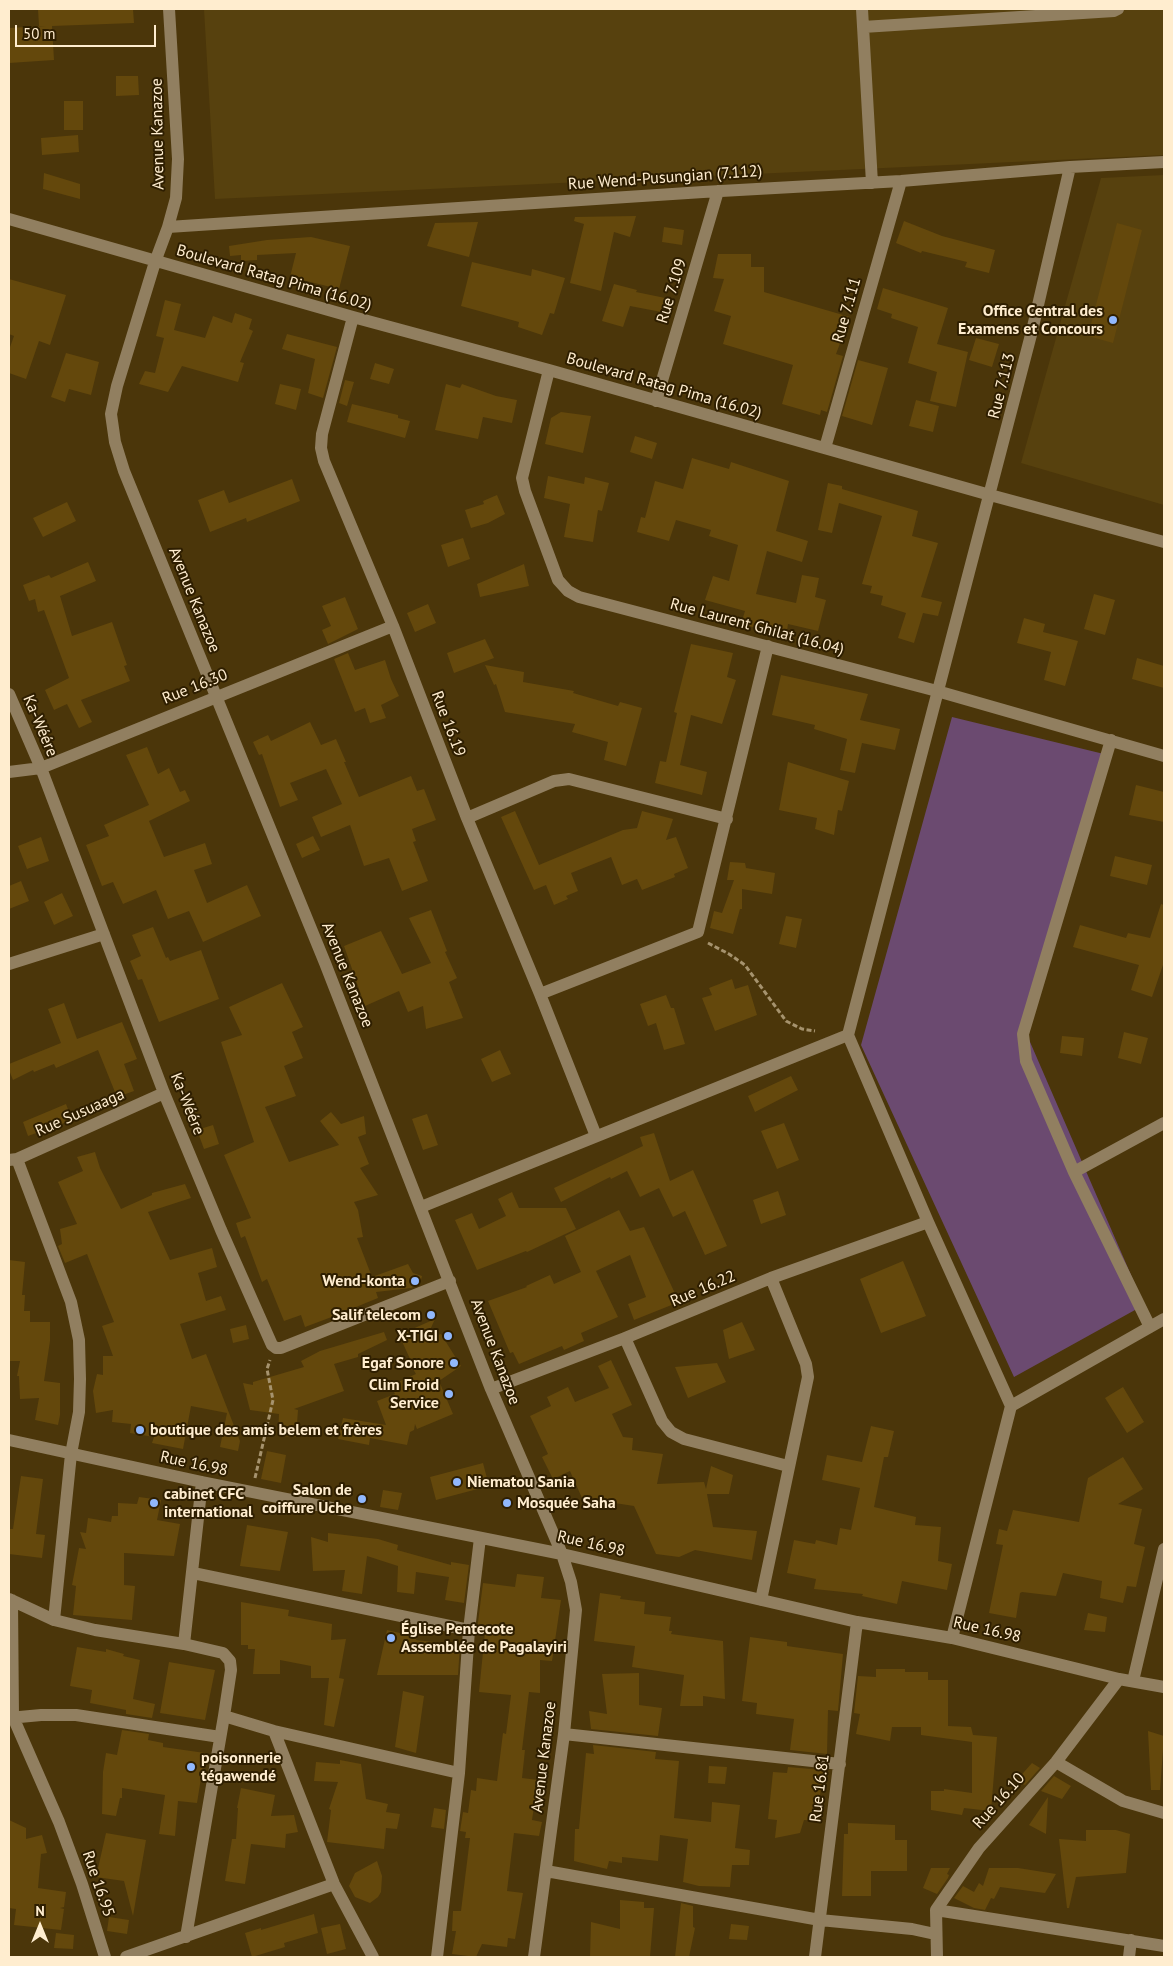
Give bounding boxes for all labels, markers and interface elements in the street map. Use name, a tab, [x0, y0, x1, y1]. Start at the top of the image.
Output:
scale bar	[18, 15, 159, 47]
text: 50 m	[23, 24, 56, 43]
street label: Avenue Kanazoe	[147, 78, 169, 190]
street label: Rue Wend-Pusungian (7.112)	[567, 162, 763, 194]
street label: Boulevard Ratag Pima (16.02)	[174, 241, 374, 315]
street label: Rue 7.109	[653, 256, 691, 326]
street label: Rue 7.111	[829, 275, 865, 345]
place label: Office Central des Examens et Concours	[958, 301, 1103, 339]
marker: Office Central des Examens et Concours	[1107, 314, 1119, 326]
street label: Boulevard Ratag Pima (16.02)	[564, 349, 764, 423]
street label: Rue 7.113	[985, 351, 1019, 421]
street label: Avenue Kanazoe	[164, 545, 224, 655]
street label: Rue Laurent Ghilat (16.04)	[668, 595, 846, 659]
street label: Rue 16.30	[160, 665, 230, 709]
street label: Rue 16.19	[427, 688, 469, 760]
street label: Ka-Wéére	[18, 692, 62, 760]
street label: Avenue Kanazoe	[317, 920, 377, 1030]
street label: Ka-Wéére	[166, 1070, 208, 1138]
street label: Rue Susuaaga	[33, 1085, 127, 1141]
street label: Rue 16.22	[668, 1267, 738, 1311]
place label: Wend-konta	[322, 1271, 405, 1291]
marker: Wend-konta	[409, 1275, 421, 1287]
street label: Avenue Kanazoe	[466, 1296, 524, 1408]
place label: Salif telecom	[332, 1305, 421, 1325]
marker: Salif telecom	[425, 1309, 437, 1321]
place label: X-TIGI	[397, 1326, 438, 1346]
marker: X-TIGI	[442, 1330, 454, 1342]
place label: Egaf Sonore	[362, 1353, 444, 1373]
marker: Egaf Sonore	[448, 1357, 460, 1369]
place label: Clim Froid Service	[369, 1375, 439, 1413]
marker: Clim Froid Service	[443, 1388, 455, 1400]
place label: boutique des amis belem et frères	[150, 1420, 382, 1440]
marker: boutique des amis belem et frères	[134, 1424, 146, 1436]
street label: Rue 16.98	[158, 1447, 230, 1481]
place label: Niematou Sania	[467, 1472, 575, 1492]
marker: Niematou Sania	[451, 1476, 463, 1488]
place label: Salon de coiffure Uche	[262, 1480, 352, 1518]
place label: cabinet CFC international	[164, 1484, 253, 1522]
marker: Salon de coiffure Uche	[356, 1493, 368, 1505]
place label: Mosquée Saha	[517, 1493, 616, 1513]
marker: cabinet CFC international	[148, 1497, 160, 1509]
marker: Mosquée Saha	[501, 1497, 513, 1509]
street label: Rue 16.98	[555, 1527, 627, 1561]
street label: Rue 16.98	[951, 1613, 1023, 1647]
place label: Église Pentecote Assemblée de Pagalayiri	[401, 1619, 567, 1657]
marker: Église Pentecote Assemblée de Pagalayiri	[385, 1632, 397, 1644]
street label: Avenue Kanazoe	[528, 1700, 560, 1814]
place label: poisonnerie tégawendé	[201, 1748, 281, 1786]
street label: Rue 16.81	[806, 1753, 834, 1823]
marker: poisonnerie tégawendé	[185, 1761, 197, 1773]
street label: Rue 16.10	[969, 1769, 1029, 1833]
street label: Rue 16.95	[78, 1848, 118, 1920]
north arrow	[15, 1901, 65, 1951]
text: N	[35, 1902, 45, 1920]

